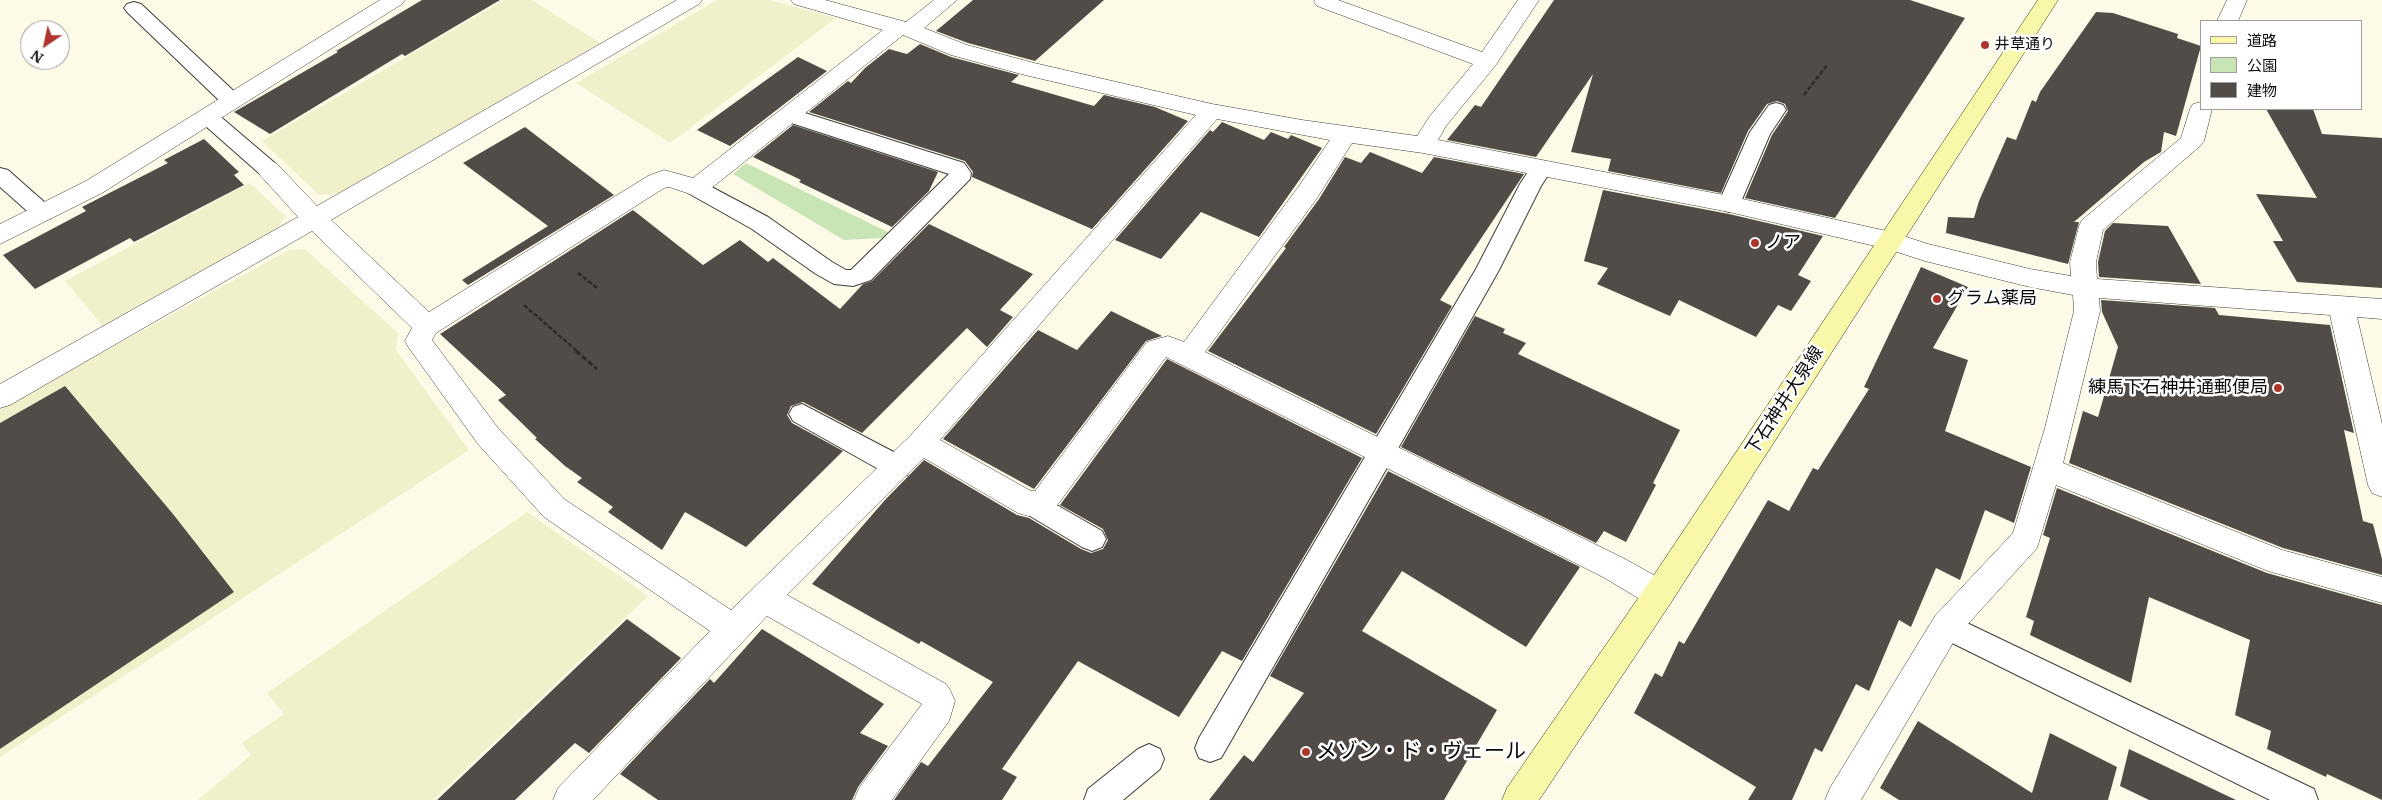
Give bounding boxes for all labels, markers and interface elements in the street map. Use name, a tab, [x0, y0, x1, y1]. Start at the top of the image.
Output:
north arrow	[20, 20, 70, 70]
legend	[2200, 20, 2362, 110]
text: 道路	[2247, 31, 2277, 50]
place label: 井草通り	[1995, 36, 2055, 54]
marker: 井草通り	[1979, 39, 1991, 51]
text: N	[28, 46, 47, 67]
text: 公園	[2247, 56, 2277, 75]
text: 建物	[2247, 81, 2277, 100]
place label: ノア	[1765, 232, 1801, 254]
marker: ノア	[1749, 237, 1761, 249]
place label: グラム薬局	[1947, 288, 2037, 310]
marker: グラム薬局	[1931, 293, 1943, 305]
street label: 下石神井大泉線	[1742, 342, 1828, 460]
place label: 練馬下石神井通郵便局	[2088, 377, 2268, 399]
marker: 練馬下石神井通郵便局	[2272, 382, 2284, 394]
place label: メゾン・ド・ヴェール	[1316, 739, 1526, 765]
marker: メゾン・ド・ヴェール	[1300, 746, 1312, 758]

